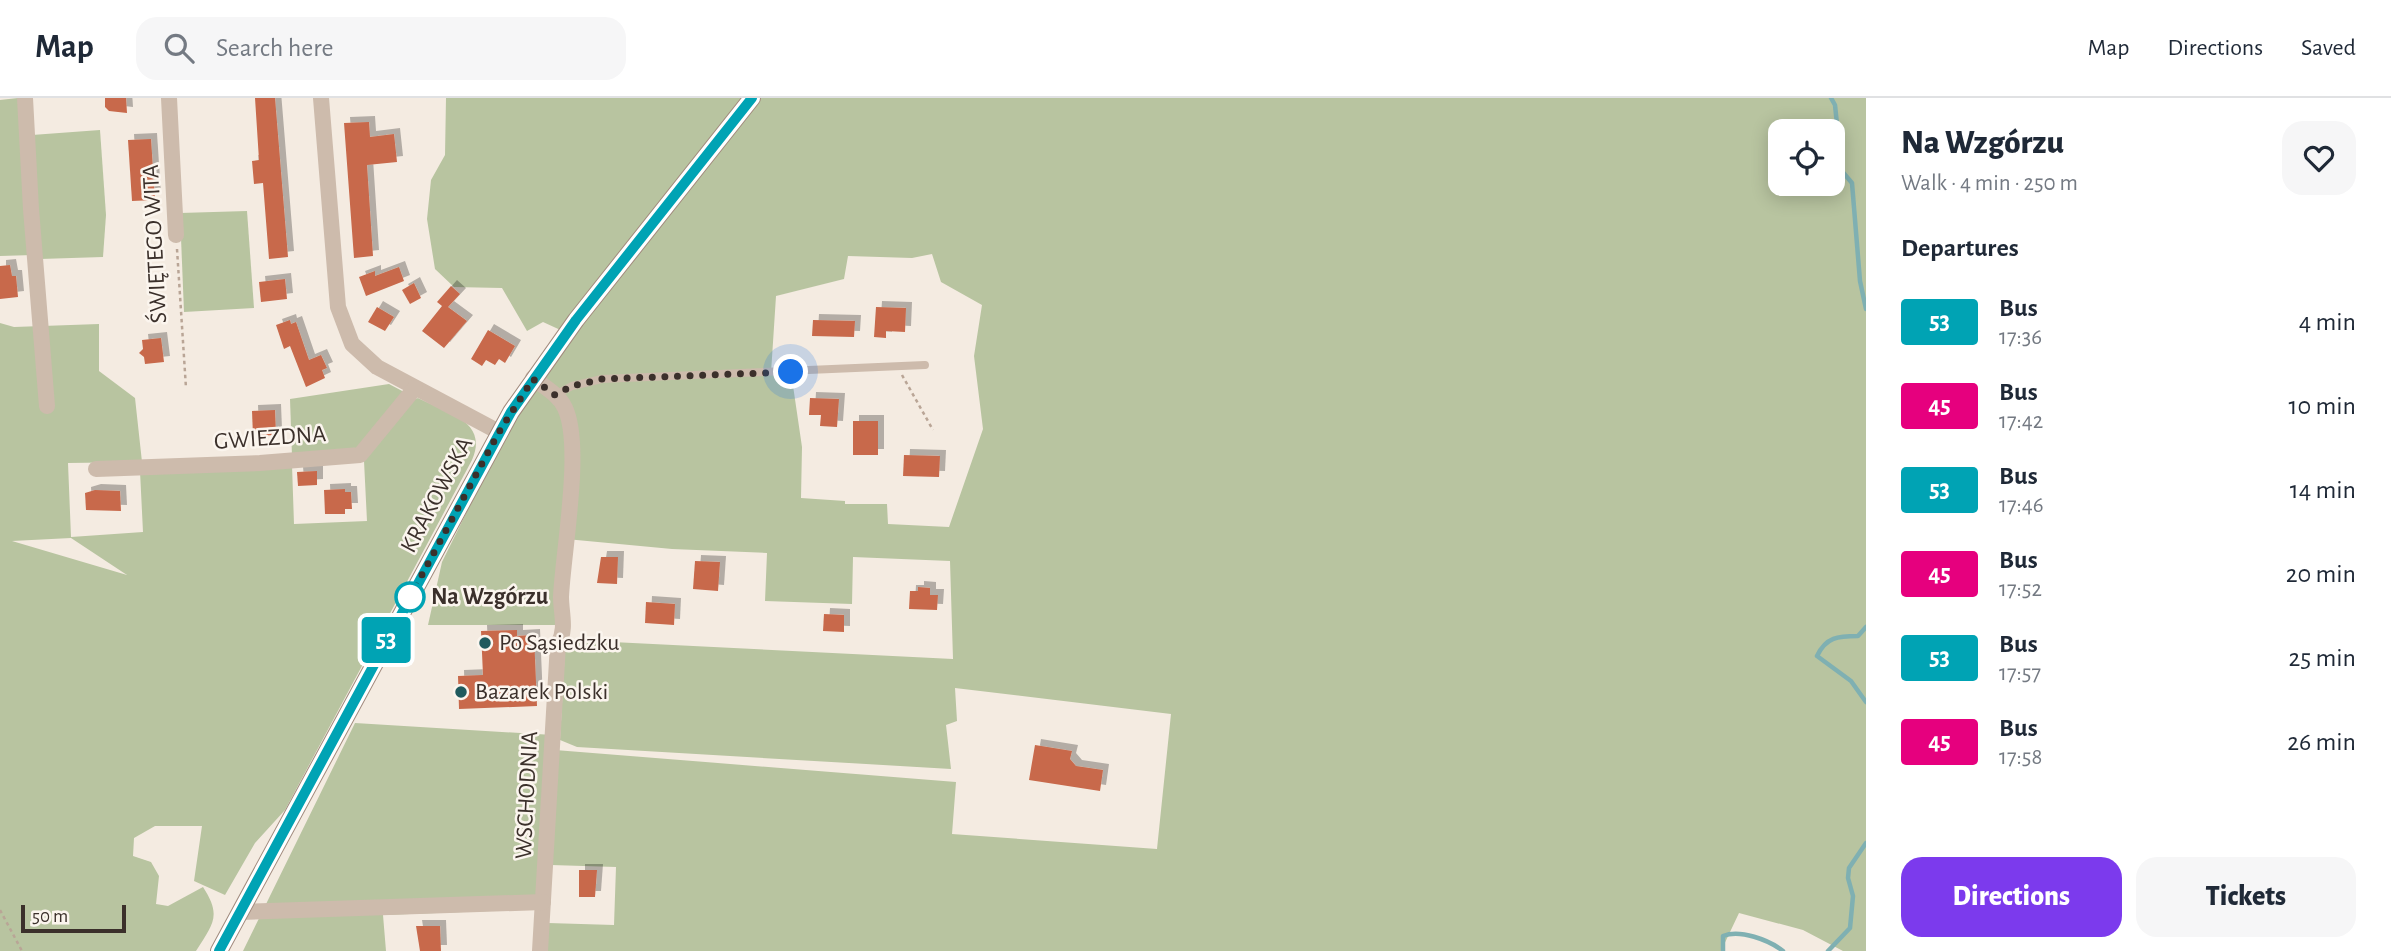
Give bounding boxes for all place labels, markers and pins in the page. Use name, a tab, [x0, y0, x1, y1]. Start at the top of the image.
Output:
marker: Na Wzgórzu	[395, 582, 425, 612]
place label: Na Wzgórzu	[431, 585, 549, 609]
place label: Po Sąsiedzku	[499, 631, 619, 655]
marker: Po Sąsiedzku	[477, 635, 493, 651]
place label: Bazarek Polski	[475, 680, 608, 704]
marker: Bazarek Polski	[453, 684, 469, 700]

